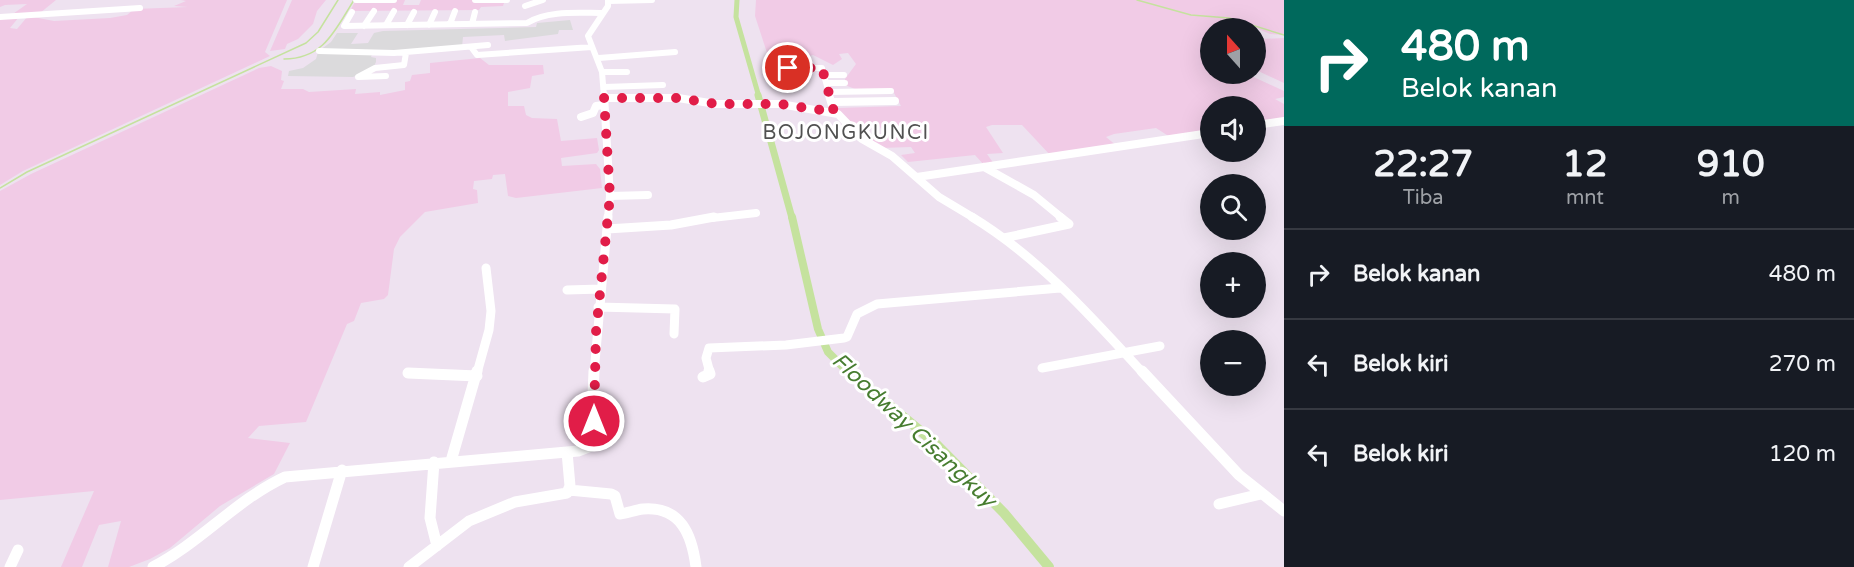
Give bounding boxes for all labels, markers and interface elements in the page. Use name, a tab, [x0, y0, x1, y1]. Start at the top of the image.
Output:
north arrow	[1200, 18, 1266, 84]
map controls	[1200, 18, 1266, 396]
text: 480 m	[1401, 21, 1530, 72]
icon: right	[1302, 24, 1380, 102]
pin	[762, 42, 813, 93]
icon: arrive	[771, 51, 804, 84]
text: Belok kanan	[1401, 72, 1557, 105]
button: sound	[1200, 96, 1266, 162]
district label: BOJONGKUNCI	[762, 121, 930, 145]
text: 22:27	[1373, 143, 1473, 186]
text: 12	[1562, 143, 1608, 186]
text: 910	[1697, 143, 1765, 186]
button: search	[1200, 174, 1266, 240]
text: Tiba	[1403, 186, 1444, 210]
text: mnt	[1566, 186, 1604, 210]
text: m	[1722, 186, 1740, 210]
button: +	[1200, 252, 1266, 318]
icon: right	[1302, 258, 1335, 291]
text: Belok kanan	[1353, 261, 1480, 287]
text: 480 m	[1769, 261, 1836, 287]
button: −	[1200, 330, 1266, 396]
water label: Floodway Cisangkuy	[827, 347, 1003, 514]
icon: left	[1302, 348, 1335, 381]
text: Belok kiri	[1353, 351, 1449, 377]
text: 270 m	[1769, 351, 1836, 377]
position arrow	[562, 389, 626, 453]
icon: left	[1302, 438, 1335, 471]
text: Belok kiri	[1353, 441, 1449, 467]
text: 120 m	[1769, 441, 1836, 467]

